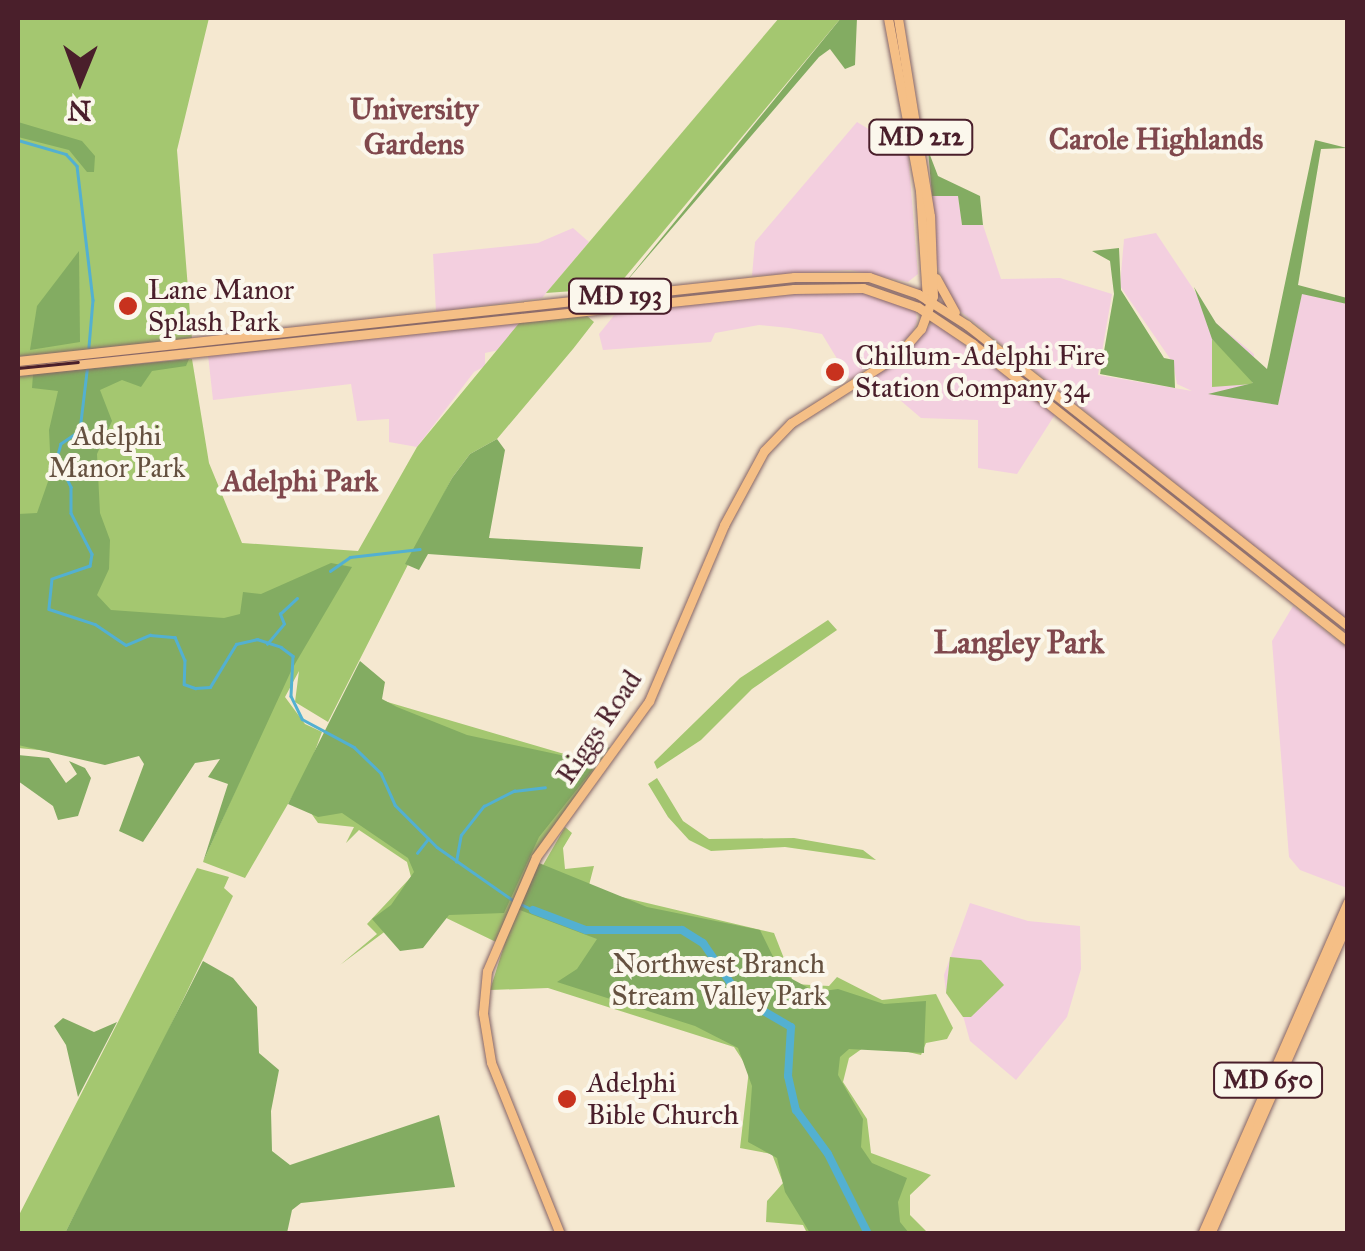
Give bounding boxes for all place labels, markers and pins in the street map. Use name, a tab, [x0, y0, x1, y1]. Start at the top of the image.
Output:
place label: Lane Manor Splash Park	[148, 273, 294, 339]
marker: Lane Manor Splash Park	[117, 295, 139, 317]
place label: Chillum-Adelphi Fire Station Company 34	[855, 339, 1105, 405]
marker: Chillum-Adelphi Fire Station Company 34	[824, 361, 846, 383]
place label: Adelphi Bible Church	[587, 1066, 739, 1132]
marker: Adelphi Bible Church	[556, 1088, 578, 1110]

